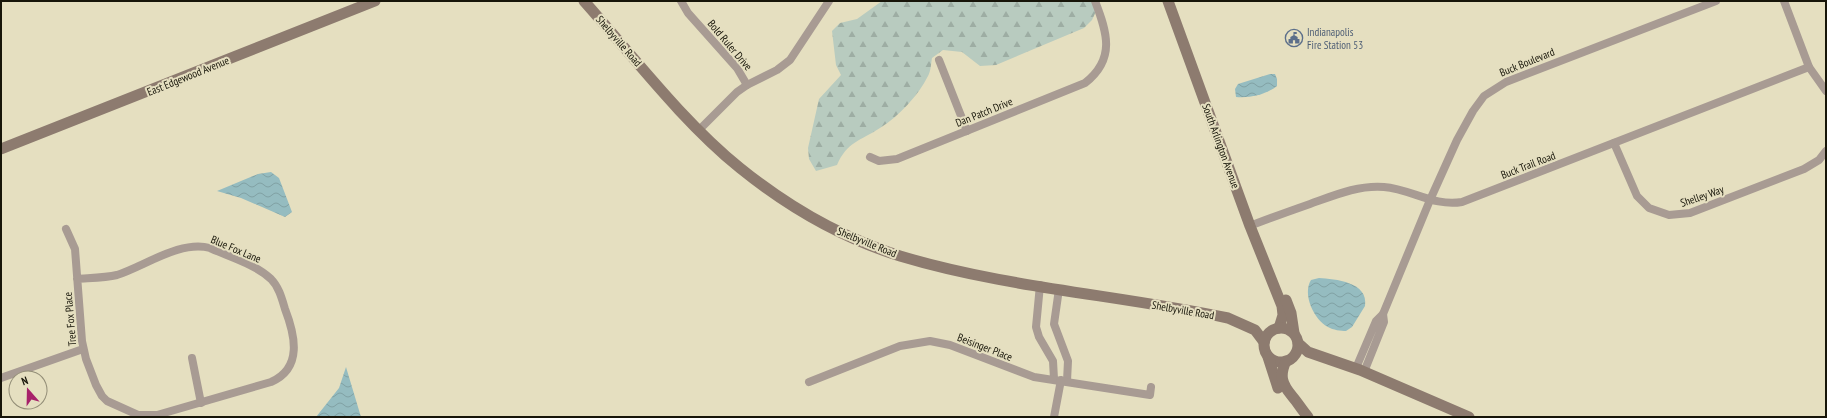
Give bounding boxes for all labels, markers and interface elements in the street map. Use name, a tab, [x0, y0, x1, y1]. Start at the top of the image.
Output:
street label: Shelbyville Road	[593, 13, 645, 70]
street label: Bold Ruler Drive	[705, 17, 756, 74]
place label: Indianapolis Fire Station 53	[1307, 25, 1363, 52]
public building icon: Indianapolis Fire Station 53	[1284, 28, 1304, 48]
street label: Buck Boulevard	[1497, 45, 1557, 79]
street label: East Edgewood Avenue	[145, 53, 232, 99]
street label: Dan Patch Drive	[953, 94, 1015, 130]
street label: South Arlington Avenue	[1199, 102, 1243, 191]
street label: Buck Trail Road	[1499, 148, 1558, 182]
street label: Shelley Way	[1678, 182, 1726, 210]
street label: Shelbyville Road	[835, 224, 899, 260]
street label: Blue Fox Lane	[209, 232, 264, 266]
street label: Tree Fox Place	[61, 291, 79, 347]
street label: Shelbyville Road	[1151, 298, 1215, 322]
street label: Beisinger Place	[955, 330, 1015, 364]
north arrow	[8, 370, 48, 410]
text: N	[19, 373, 30, 388]

